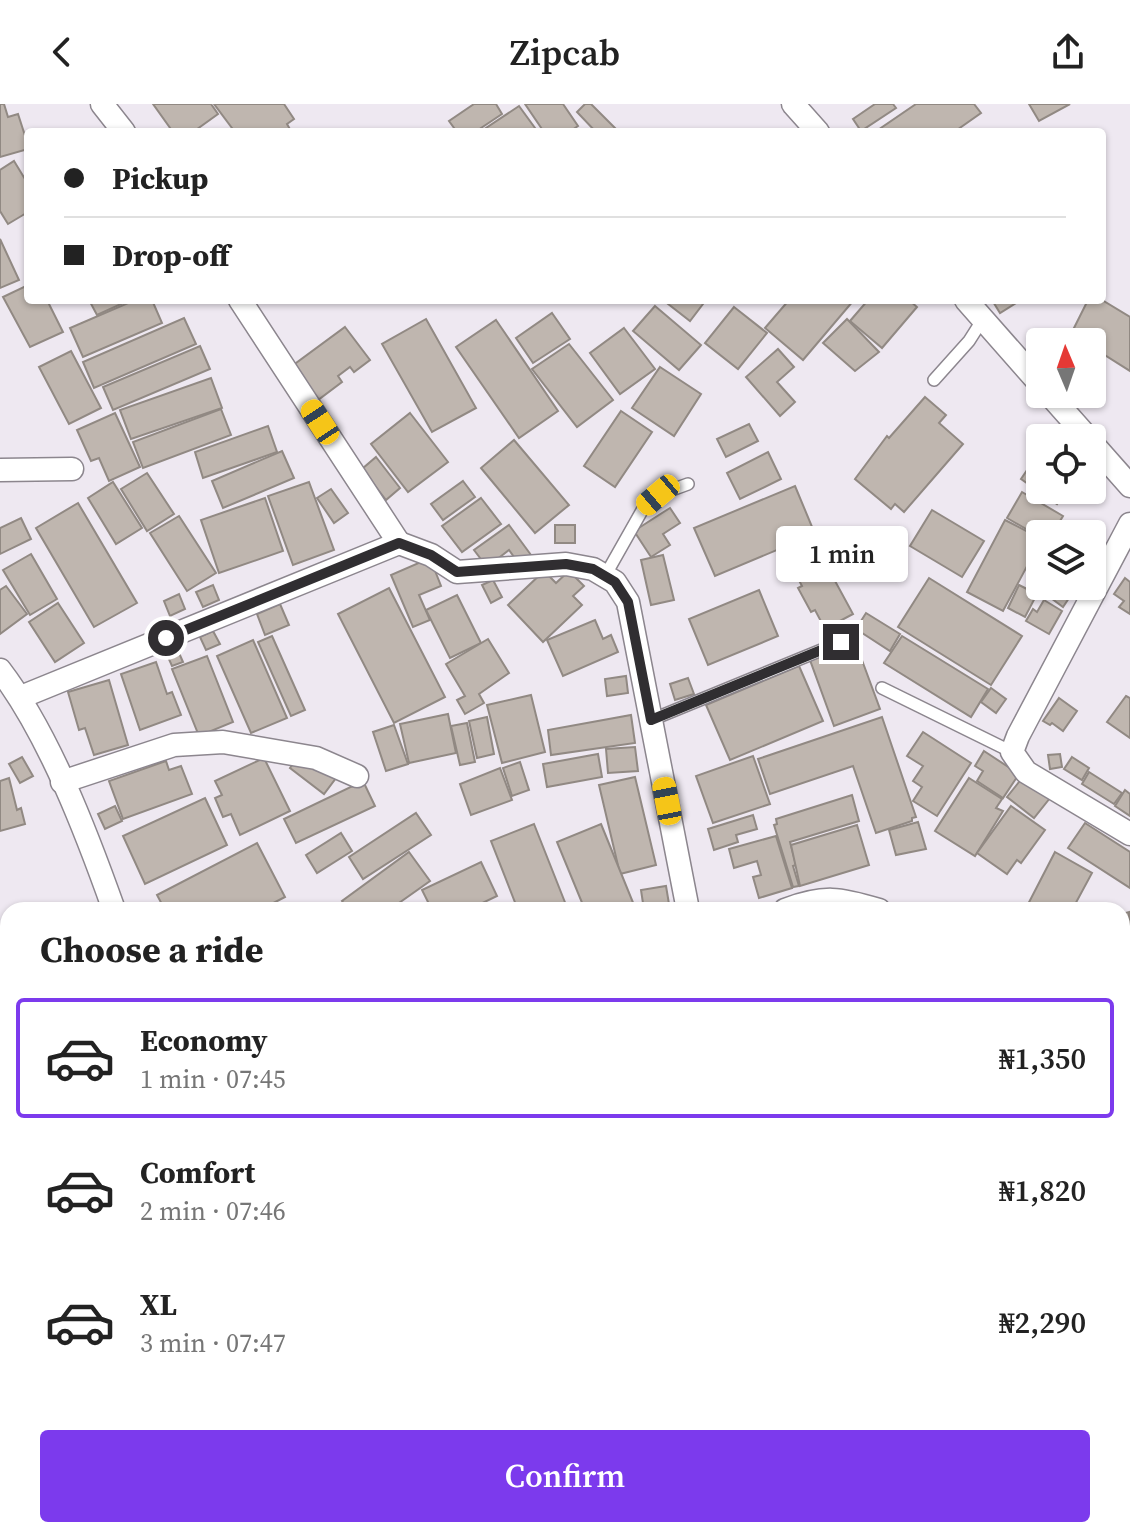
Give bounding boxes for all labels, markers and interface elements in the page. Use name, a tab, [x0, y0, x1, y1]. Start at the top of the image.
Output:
text: Zipcab	[510, 28, 620, 77]
icon: back	[40, 30, 84, 74]
icon: share	[1046, 30, 1090, 74]
text: Pickup	[112, 158, 208, 199]
text: Drop-off	[112, 235, 230, 276]
north arrow	[1026, 328, 1106, 408]
map controls	[1026, 328, 1106, 600]
car	[297, 395, 343, 449]
button: locate	[1026, 424, 1106, 504]
car	[632, 470, 684, 520]
button: layers	[1026, 520, 1106, 600]
callout: 1 min	[775, 526, 907, 582]
text: 1 min	[809, 536, 875, 572]
route start	[148, 620, 184, 656]
route end	[823, 624, 859, 660]
car	[651, 775, 683, 827]
text: Choose a ride	[40, 925, 263, 974]
text: Economy	[140, 1020, 268, 1061]
icon: car	[44, 1022, 116, 1094]
text: ₦1,350	[999, 1038, 1086, 1079]
text: 1 min · 07:45	[140, 1061, 286, 1097]
text: Comfort	[140, 1152, 255, 1193]
icon: car	[44, 1154, 116, 1226]
text: ₦1,820	[999, 1170, 1086, 1211]
text: 2 min · 07:46	[140, 1193, 286, 1229]
text: XL	[140, 1284, 177, 1325]
icon: car	[44, 1286, 116, 1358]
text: ₦2,290	[999, 1302, 1086, 1343]
text: 3 min · 07:47	[140, 1325, 286, 1361]
button: Confirm	[40, 1430, 1090, 1522]

